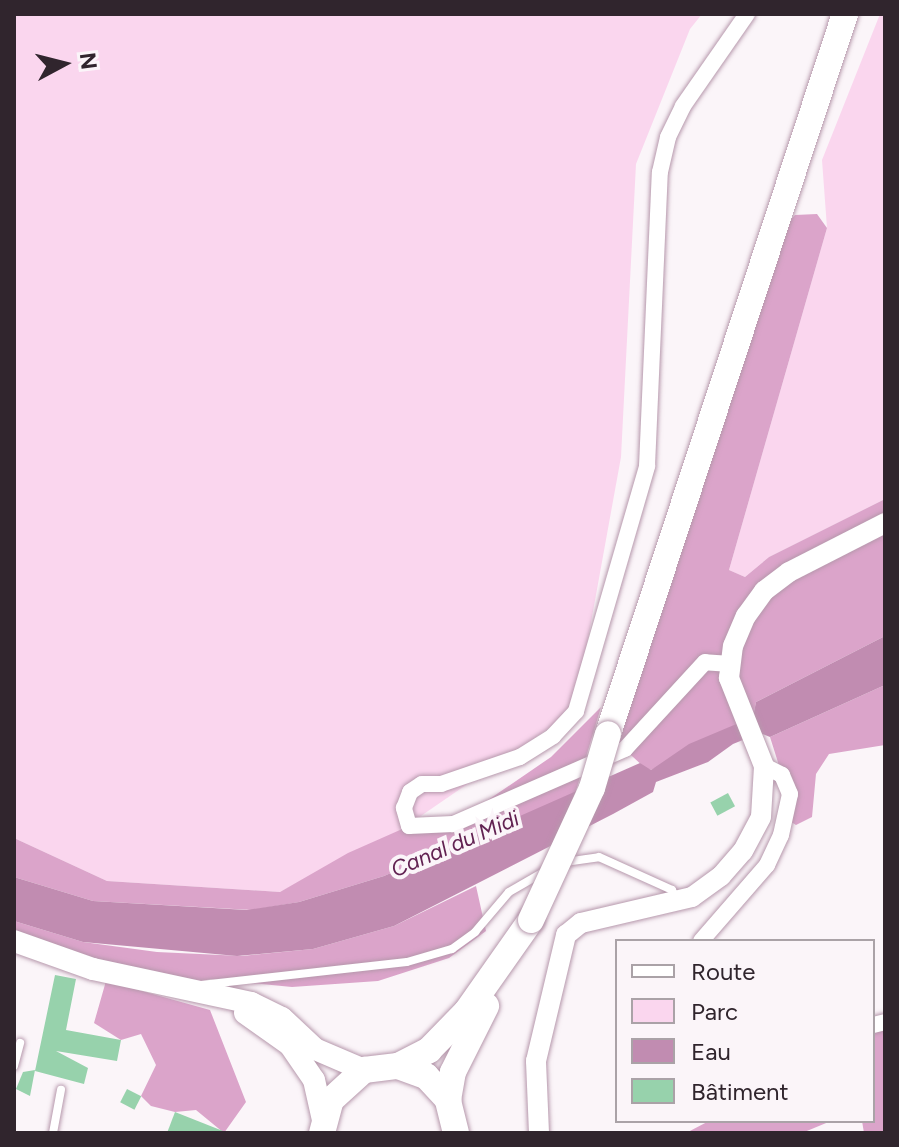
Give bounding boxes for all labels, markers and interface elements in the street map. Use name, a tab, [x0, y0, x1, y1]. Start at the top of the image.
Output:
north arrow	[24, 24, 104, 104]
text: N	[74, 51, 103, 71]
water label: Canal du Midi	[387, 805, 523, 883]
legend	[615, 939, 875, 1123]
text: Route	[691, 957, 755, 986]
text: Parc	[691, 997, 738, 1026]
text: Eau	[691, 1037, 731, 1066]
text: Bâtiment	[691, 1077, 789, 1106]

